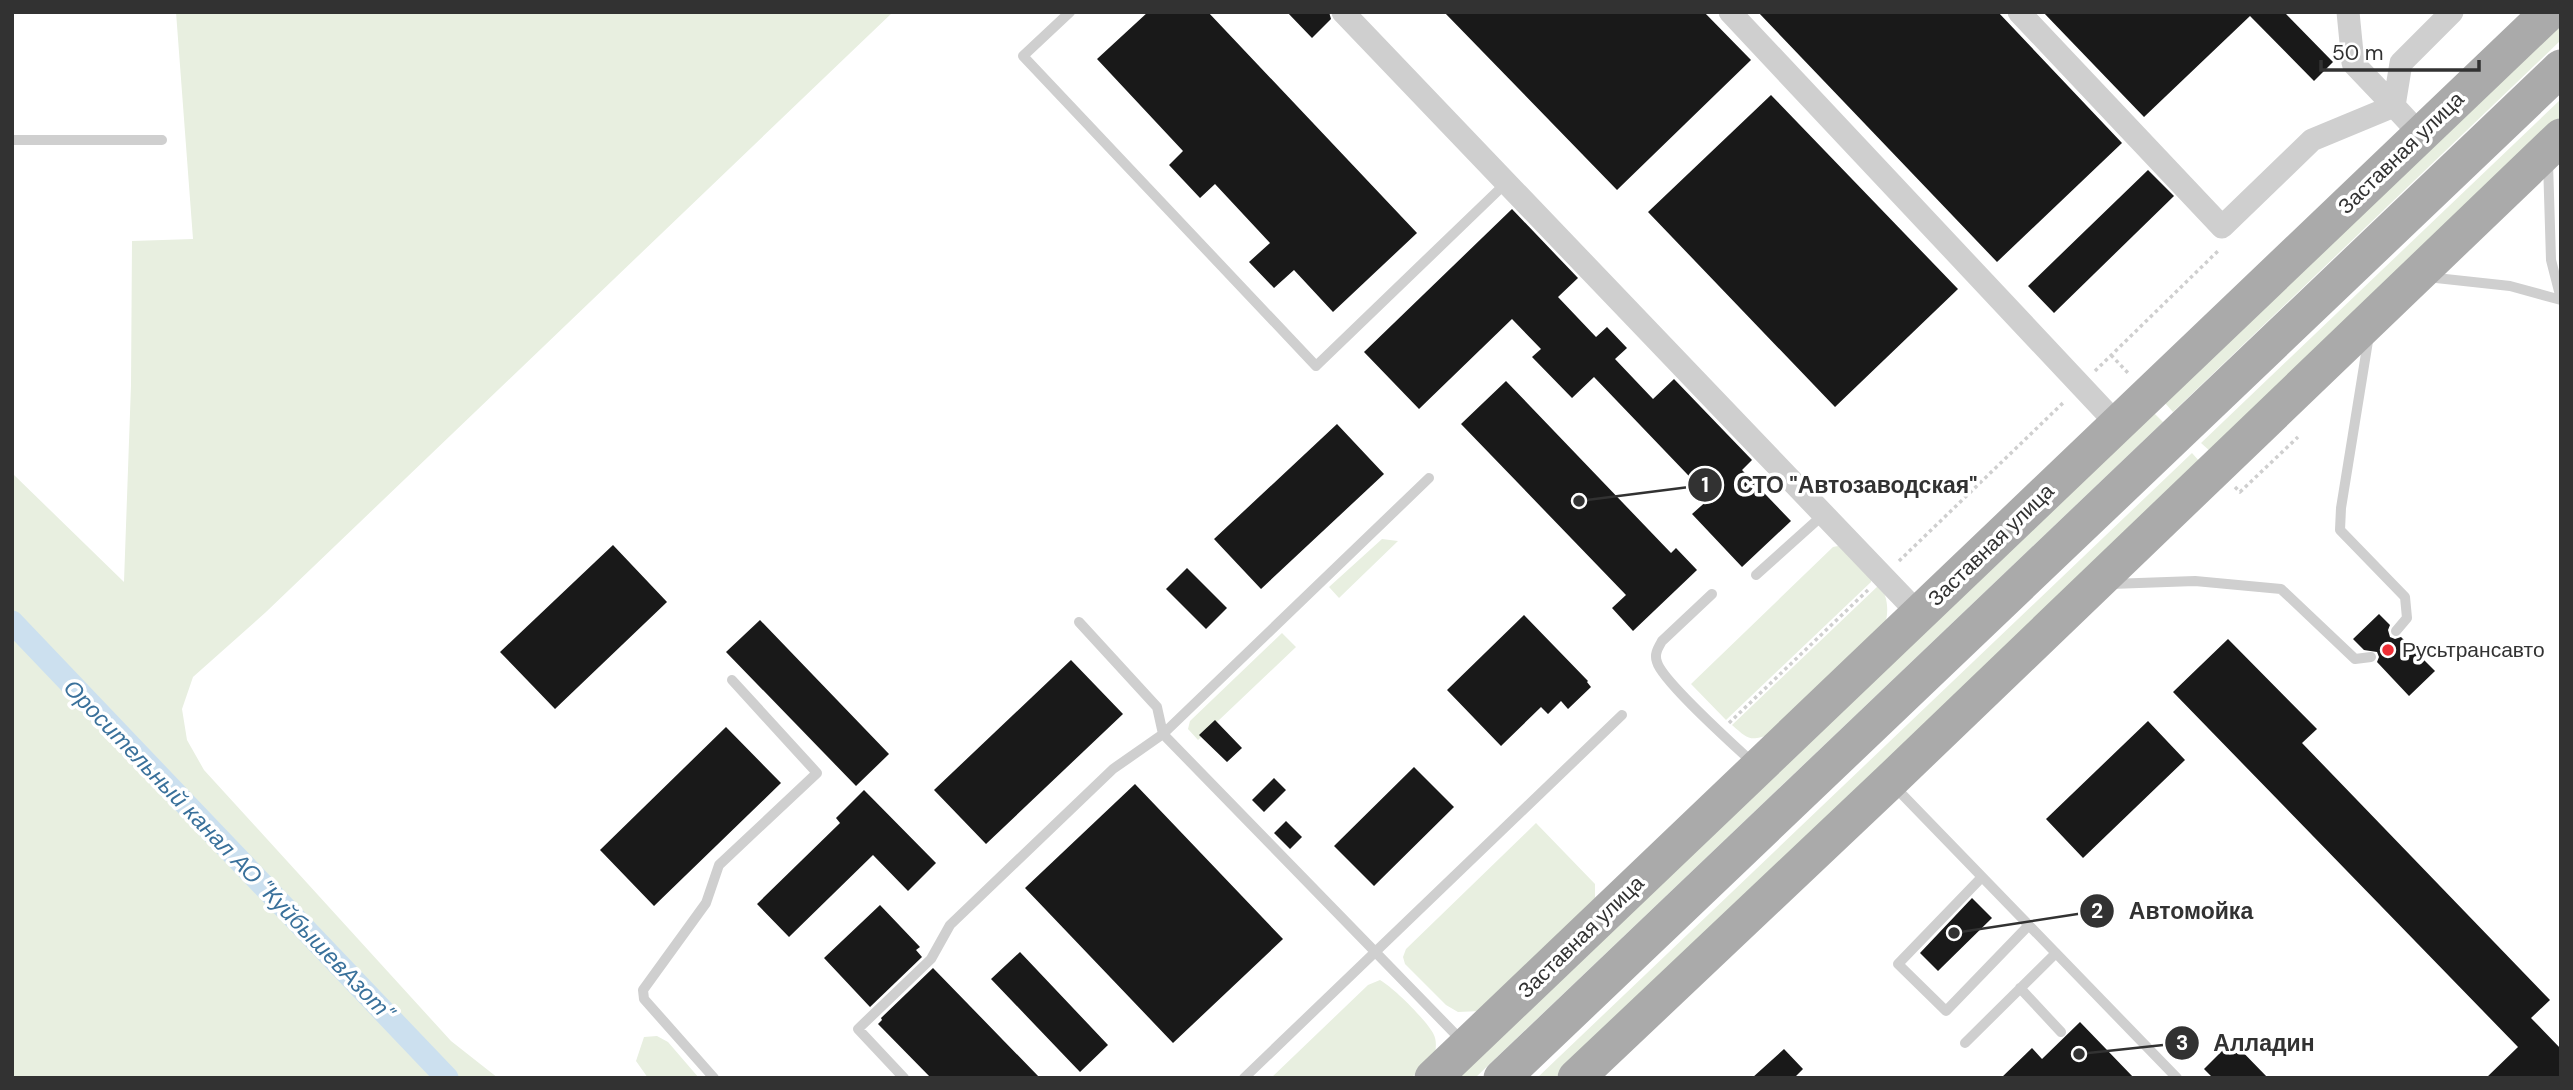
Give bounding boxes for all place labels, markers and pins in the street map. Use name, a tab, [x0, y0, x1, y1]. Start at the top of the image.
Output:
callout: СТО "Автозаводская"	[1688, 463, 1992, 507]
place label: Русьтрансавто	[2402, 636, 2545, 664]
marker: Русьтрансавто	[2380, 642, 2396, 658]
callout: Автомойка	[2079, 889, 2267, 933]
callout: Алладин	[2164, 1021, 2328, 1065]

